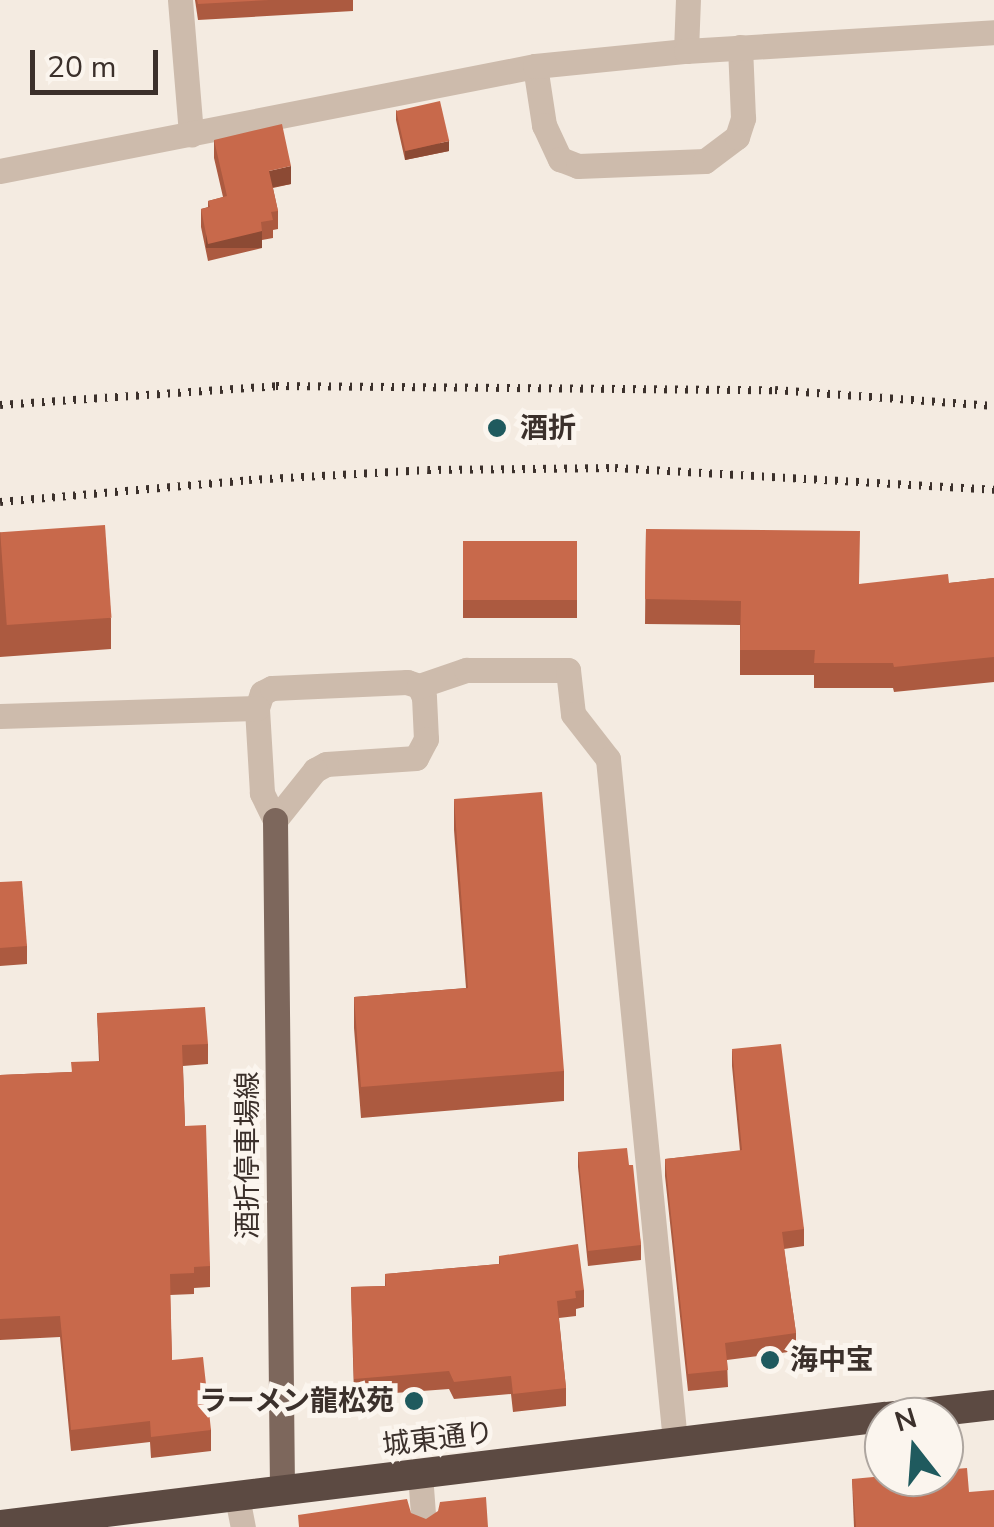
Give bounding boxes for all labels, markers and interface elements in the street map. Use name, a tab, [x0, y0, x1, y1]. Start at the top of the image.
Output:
scale bar	[35, 30, 162, 92]
text: 20 m	[47, 47, 116, 88]
place label: 酒折	[520, 411, 576, 445]
marker: 酒折	[484, 415, 510, 441]
street label: 酒折停車場線	[231, 1071, 265, 1239]
place label: 海中宝	[790, 1343, 874, 1377]
marker: 海中宝	[759, 1349, 781, 1371]
place label: ラーメン龍松苑	[198, 1384, 394, 1418]
marker: ラーメン龍松苑	[403, 1390, 425, 1412]
north arrow	[864, 1397, 964, 1497]
text: N	[890, 1399, 921, 1441]
street label: 城東通り	[380, 1416, 496, 1462]

